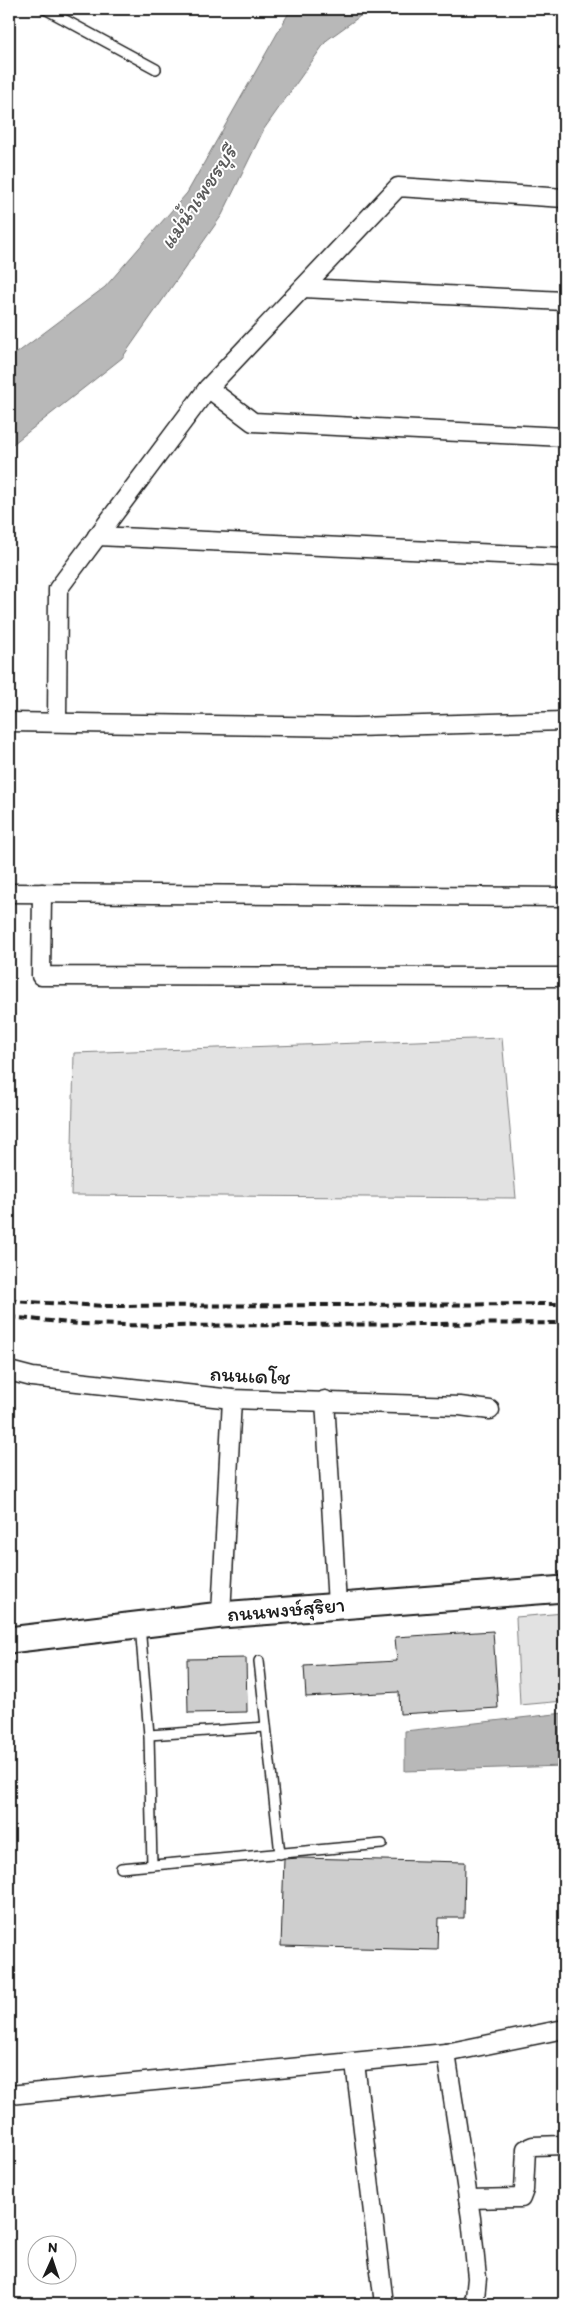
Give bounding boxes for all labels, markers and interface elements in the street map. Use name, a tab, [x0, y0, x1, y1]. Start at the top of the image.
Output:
water label: แม่น้ำเพชรบุรี	[153, 137, 245, 255]
street label: ถนนเดโช	[209, 1360, 291, 1390]
street label: ถนนพงษ์สุริยา	[226, 1591, 346, 1628]
north arrow	[28, 2236, 78, 2286]
text: N	[47, 2239, 58, 2256]

